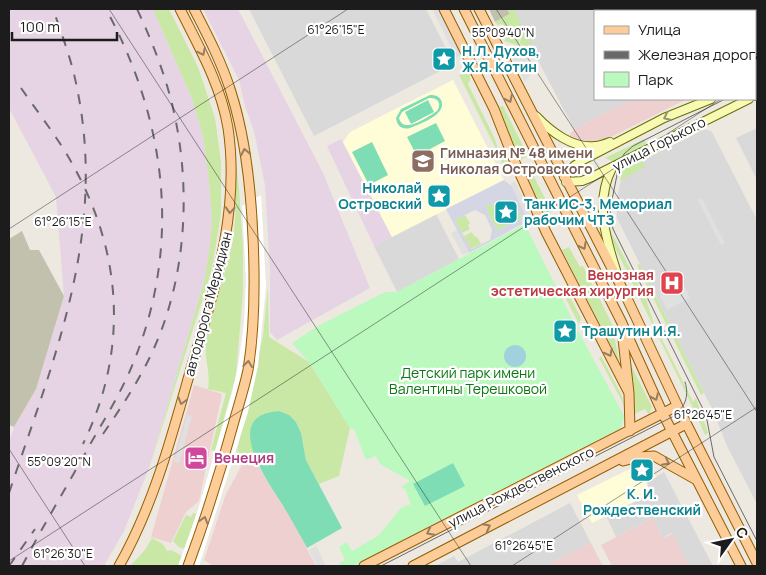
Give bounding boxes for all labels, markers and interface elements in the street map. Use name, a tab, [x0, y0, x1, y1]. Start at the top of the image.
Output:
scale bar	[12, 10, 118, 42]
legend	[594, 10, 756, 100]
text: 100 m	[20, 16, 60, 37]
text: Улица	[638, 19, 681, 40]
text: 61°26'15"E	[307, 21, 365, 38]
text: 55°09'40"N	[472, 24, 534, 41]
place label: Н.Л. Духов, Ж.Я. Котин	[462, 41, 540, 76]
text: Железная дорога	[638, 44, 763, 65]
place icon: Н.Л. Духов, Ж.Я. Котин	[431, 46, 457, 72]
one-way arrow	[196, 47, 206, 56]
text: Парк	[638, 69, 674, 90]
one-way arrow	[503, 94, 513, 103]
one-way arrow	[663, 111, 672, 122]
street label: улица Горького	[609, 112, 709, 175]
place label: Гимназия № 48 имени Николая Островского	[440, 143, 593, 178]
one-way arrow	[241, 147, 251, 156]
school or university icon: Гимназия № 48 имени Николая Островского	[410, 148, 436, 174]
place label: Николай Островский	[338, 178, 422, 213]
place icon: Николай Островский	[426, 183, 452, 209]
place label: Танк ИС-3, Мемориал рабочим ЧТЗ	[524, 194, 672, 229]
place icon: Танк ИС-3, Мемориал рабочим ЧТЗ	[493, 199, 519, 225]
one-way arrow	[225, 206, 236, 214]
text: 61°26'15"E	[34, 213, 92, 230]
street label: автодорога Меридиан	[179, 229, 236, 378]
one-way arrow	[577, 241, 587, 250]
place label: Венозная эстетическая хирургия	[491, 265, 654, 300]
hospital icon: Венозная эстетическая хирургия	[659, 270, 685, 296]
place icon: Трашутин И.Я.	[552, 318, 578, 344]
place label: Трашутин И.Я.	[582, 321, 681, 340]
one-way arrow	[603, 348, 613, 357]
one-way arrow	[242, 360, 253, 368]
park label: Детский парк имени Валентины Терешковой	[389, 363, 547, 398]
one-way arrow	[648, 392, 659, 401]
one-way arrow	[177, 397, 188, 406]
text: 61°26'45"E	[674, 406, 732, 423]
street label: улица Рождественского	[445, 442, 597, 532]
hotel icon: Венеция	[183, 445, 209, 471]
place label: Венеция	[214, 448, 274, 467]
text: 55°09'20"N	[27, 453, 91, 470]
one-way arrow	[661, 456, 670, 466]
place icon: К. И. Рождественский	[629, 457, 655, 483]
place label: К. И. Рождественский	[583, 484, 701, 519]
north arrow	[706, 515, 756, 565]
one-way arrow	[199, 517, 209, 525]
one-way arrow	[482, 523, 491, 533]
text: С	[732, 523, 753, 542]
one-way arrow	[427, 526, 436, 536]
text: 61°26'45"E	[495, 537, 553, 554]
text: 61°26'30"E	[33, 545, 93, 562]

